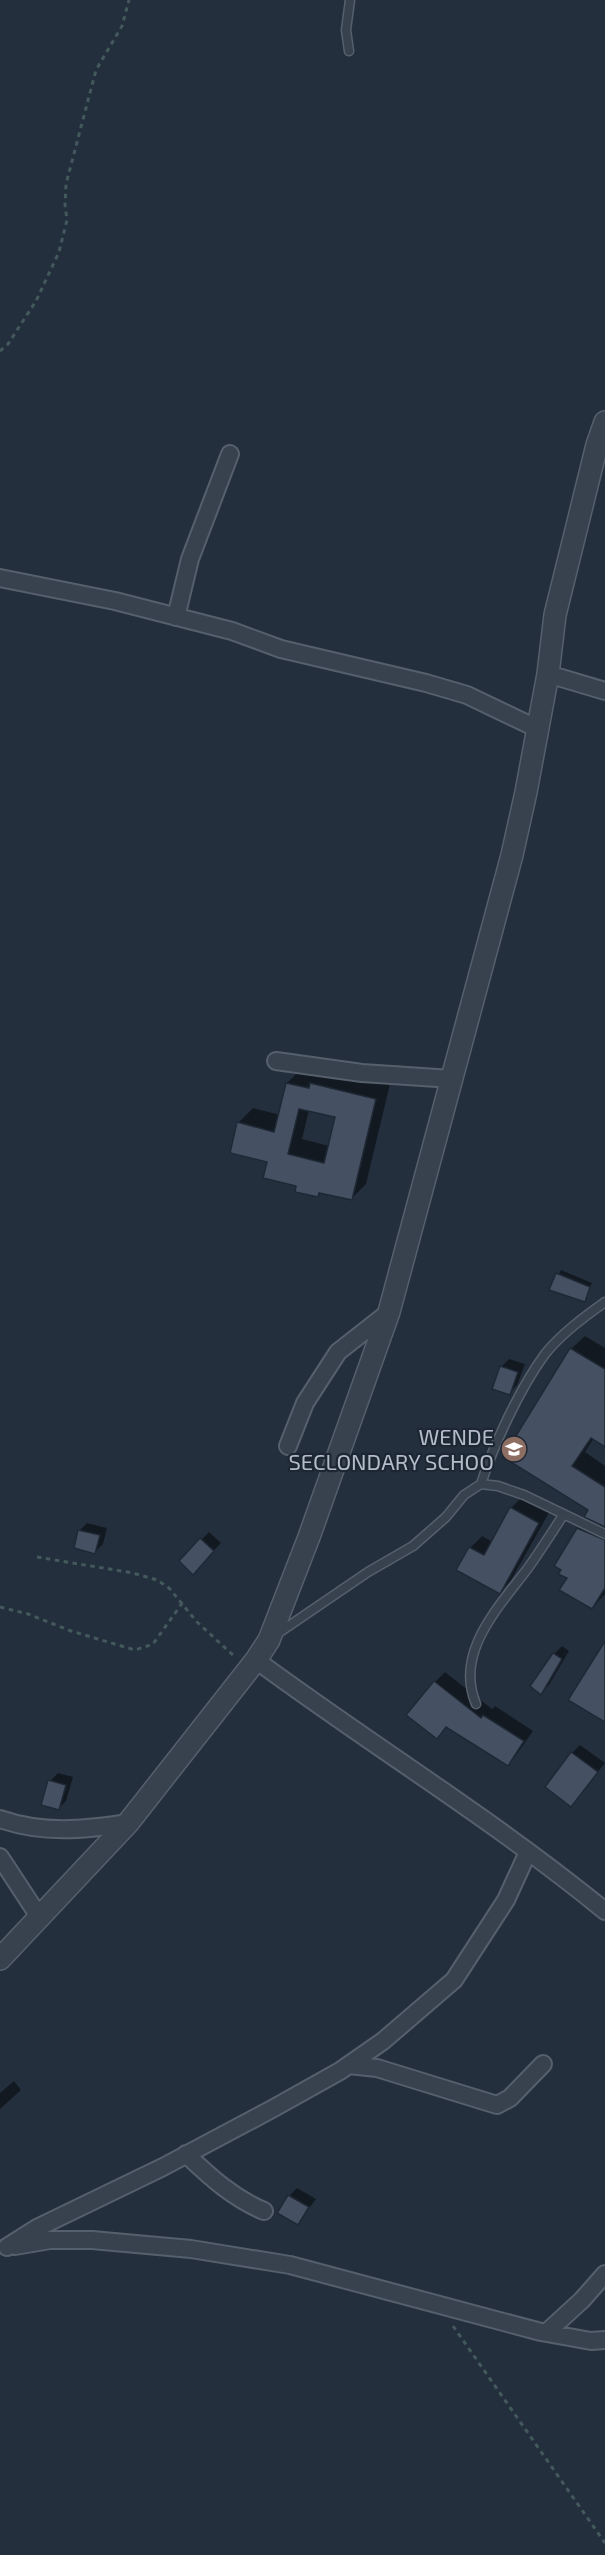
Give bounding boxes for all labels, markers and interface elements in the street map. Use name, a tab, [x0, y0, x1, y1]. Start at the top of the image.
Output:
place label: WENDE SECLONDARY SCHOO	[288, 1423, 494, 1474]
school or university icon: WENDE SECLONDARY SCHOO	[499, 1434, 529, 1464]

